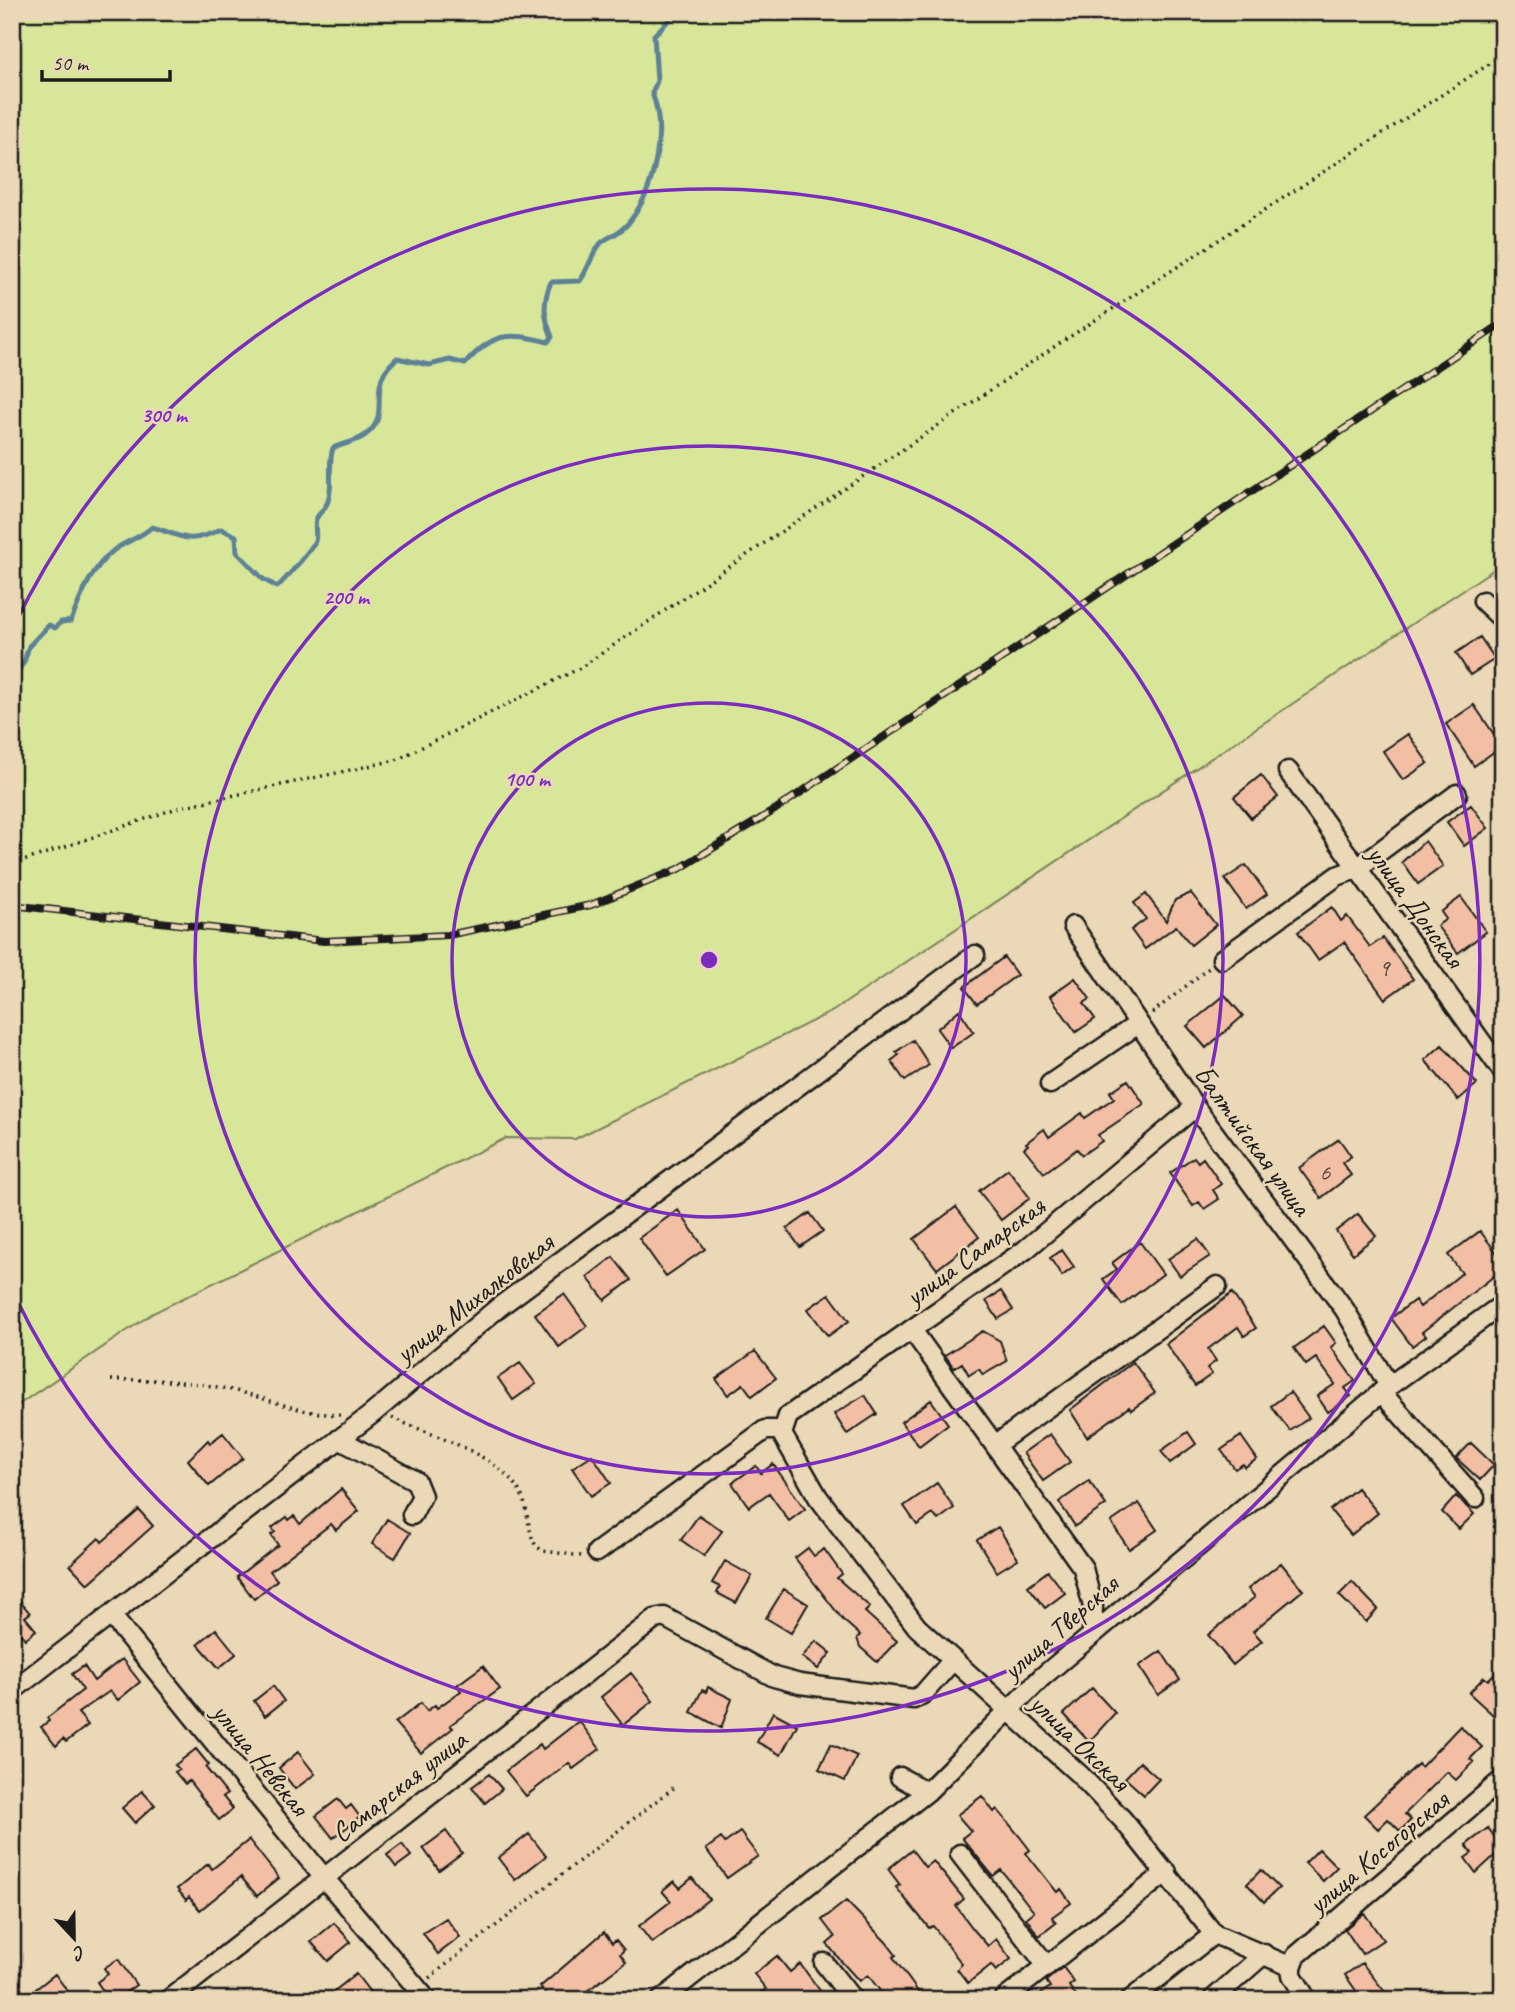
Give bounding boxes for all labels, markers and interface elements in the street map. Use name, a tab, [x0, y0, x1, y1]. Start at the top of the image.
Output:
scale bar	[42, 38, 170, 82]
text: 50 m	[52, 50, 90, 76]
text: 300 m	[141, 402, 189, 428]
text: 200 m	[323, 584, 371, 610]
text: 100 m	[504, 766, 552, 792]
street label: улица Донская	[1359, 836, 1474, 976]
centre of rings	[697, 948, 721, 972]
house number: 9	[1379, 953, 1392, 983]
street label: Балтийская улица	[1186, 1058, 1321, 1224]
house number: 6	[1320, 1157, 1332, 1187]
street label: улица Самарская	[897, 1188, 1052, 1315]
street label: улица Михалковская	[386, 1224, 562, 1372]
street label: улица Тверская	[993, 1565, 1127, 1688]
street label: улица Окская	[1021, 1684, 1139, 1800]
street label: улица Невская	[204, 1694, 319, 1824]
street label: Самарская улица	[324, 1721, 475, 1850]
street label: улица Косогорская	[1299, 1781, 1457, 1922]
north arrow	[38, 1904, 108, 1974]
text: С	[69, 1940, 89, 1967]

